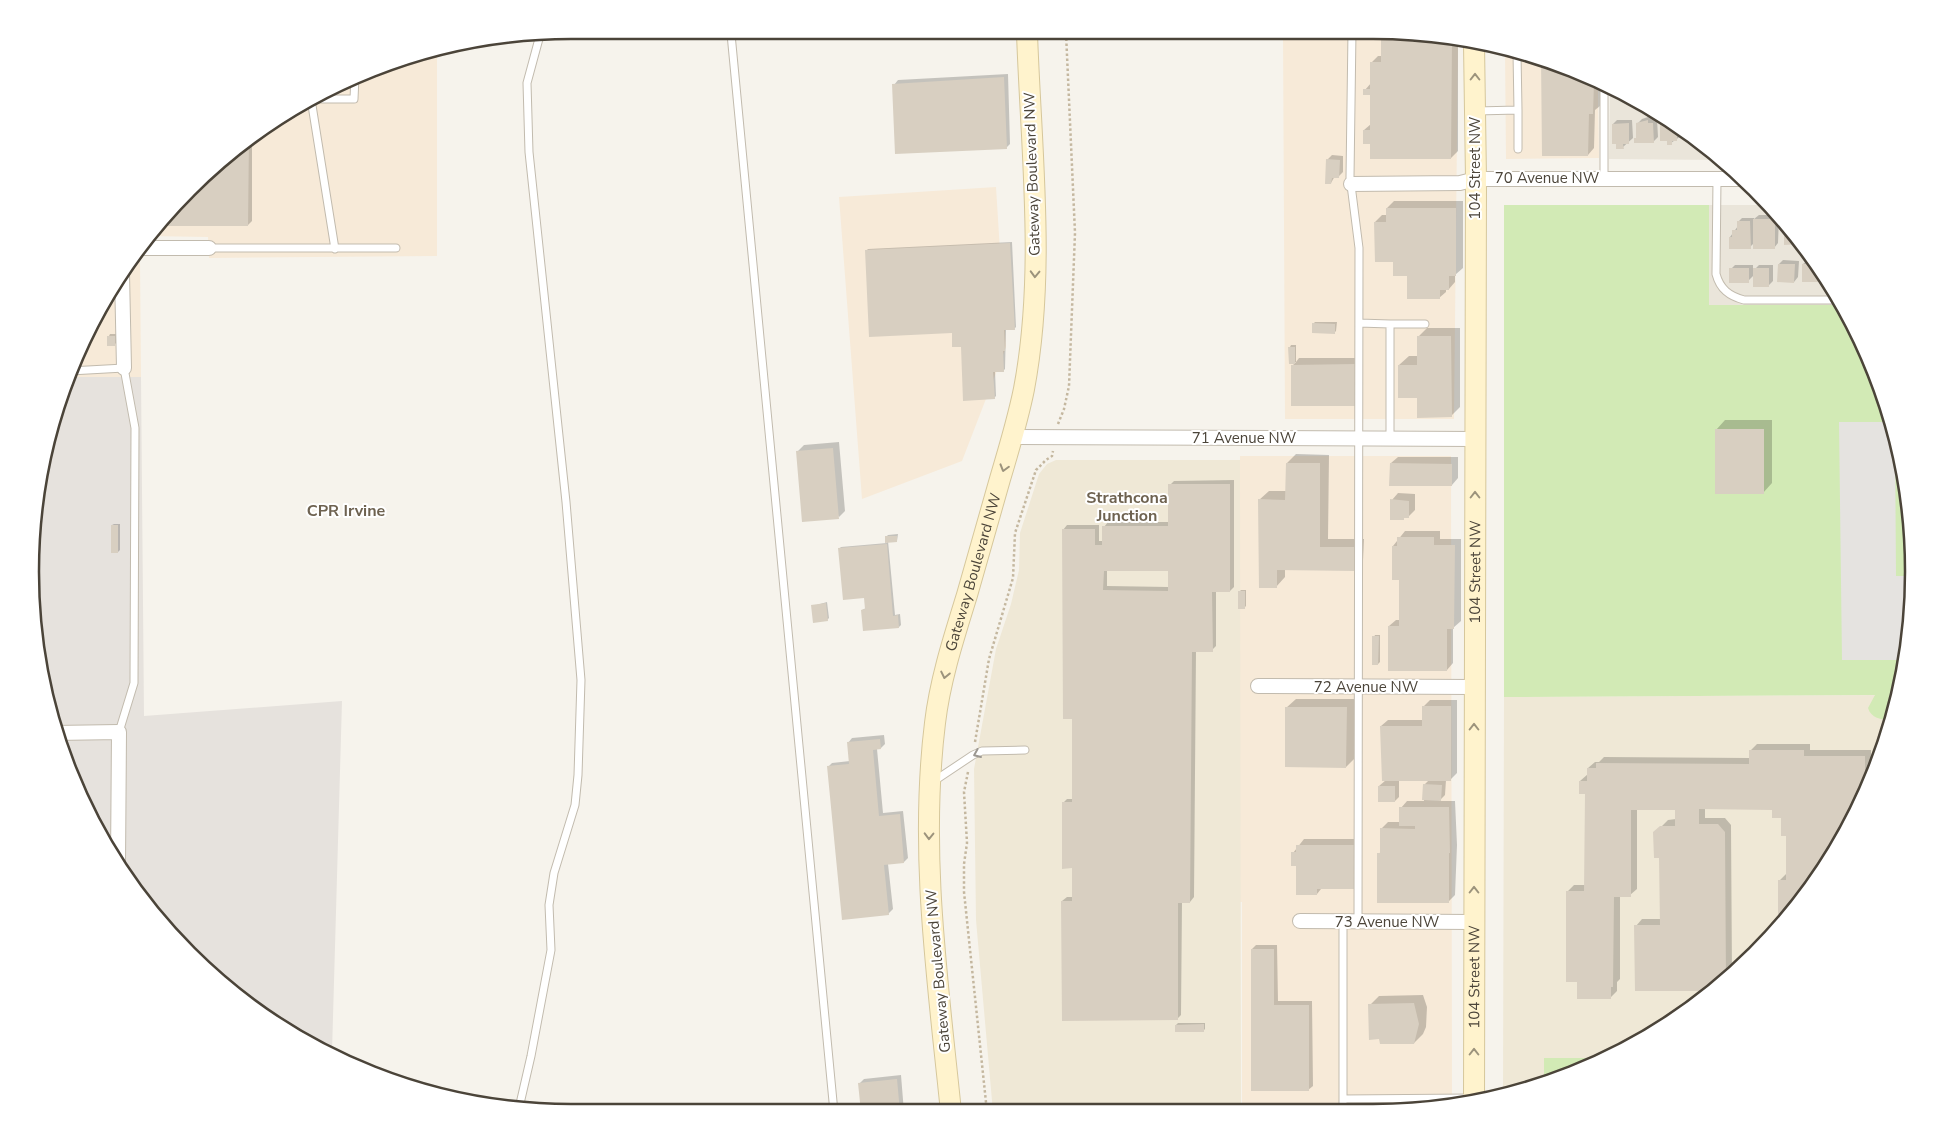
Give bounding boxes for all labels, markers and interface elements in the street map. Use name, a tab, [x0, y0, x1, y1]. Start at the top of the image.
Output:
one-way arrow	[1469, 73, 1480, 81]
street label: Gateway Boulevard NW	[1019, 91, 1045, 256]
street label: 104 Street NW	[1465, 116, 1485, 220]
street label: 70 Avenue NW	[1495, 168, 1600, 188]
one-way arrow	[1030, 270, 1041, 278]
street label: 71 Avenue NW	[1192, 428, 1297, 448]
one-way arrow	[999, 463, 1009, 471]
district label: Strathcona Junction	[1086, 487, 1168, 527]
street label: Gateway Boulevard NW	[940, 490, 1006, 654]
one-way arrow	[1469, 490, 1480, 498]
district label: CPR Irvine	[307, 500, 386, 522]
street label: 104 Street NW	[1465, 520, 1485, 624]
one-way arrow	[940, 670, 950, 679]
street label: 72 Avenue NW	[1314, 677, 1419, 697]
one-way arrow	[1469, 723, 1479, 730]
one-way arrow	[973, 748, 982, 758]
one-way arrow	[924, 832, 934, 840]
one-way arrow	[1469, 885, 1479, 893]
street label: Gateway Boulevard NW	[921, 888, 955, 1054]
street label: 73 Avenue NW	[1335, 912, 1440, 932]
street label: 104 Street NW	[1464, 925, 1484, 1029]
one-way arrow	[1469, 1048, 1479, 1056]

